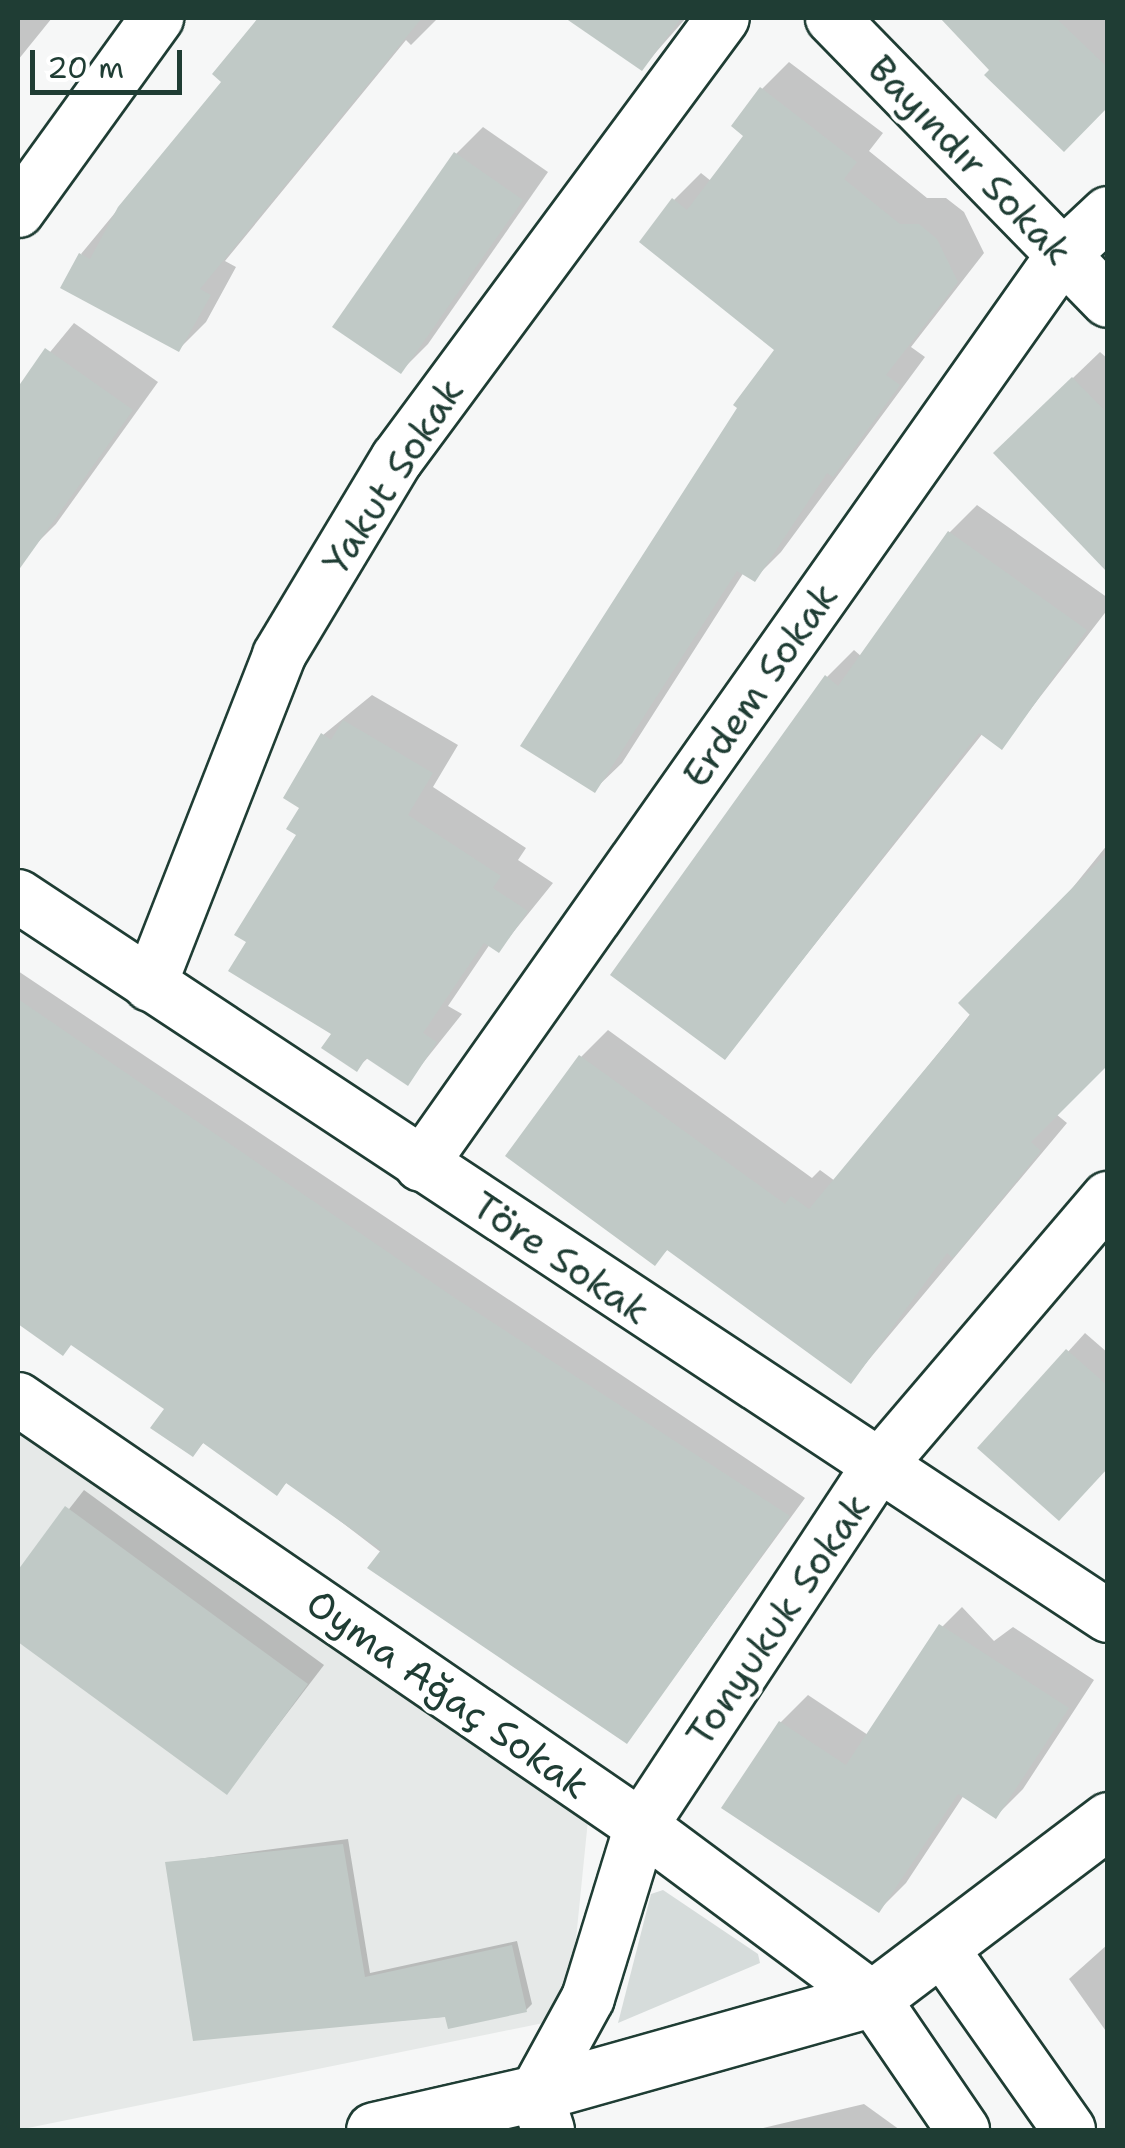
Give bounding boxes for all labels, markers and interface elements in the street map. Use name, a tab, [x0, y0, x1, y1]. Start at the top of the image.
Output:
scale bar	[35, 30, 188, 92]
street label: Bayındır Sokak	[858, 46, 1082, 274]
text: 20 m	[47, 47, 124, 88]
street label: Yakut Sokak	[313, 370, 473, 582]
street label: Erdem Sokak	[673, 574, 847, 796]
street label: Töre Sokak	[464, 1182, 658, 1334]
street label: Tonyukuk Sokak	[677, 1485, 879, 1755]
street label: Oyma Ağaç Sokak	[298, 1579, 598, 1809]

